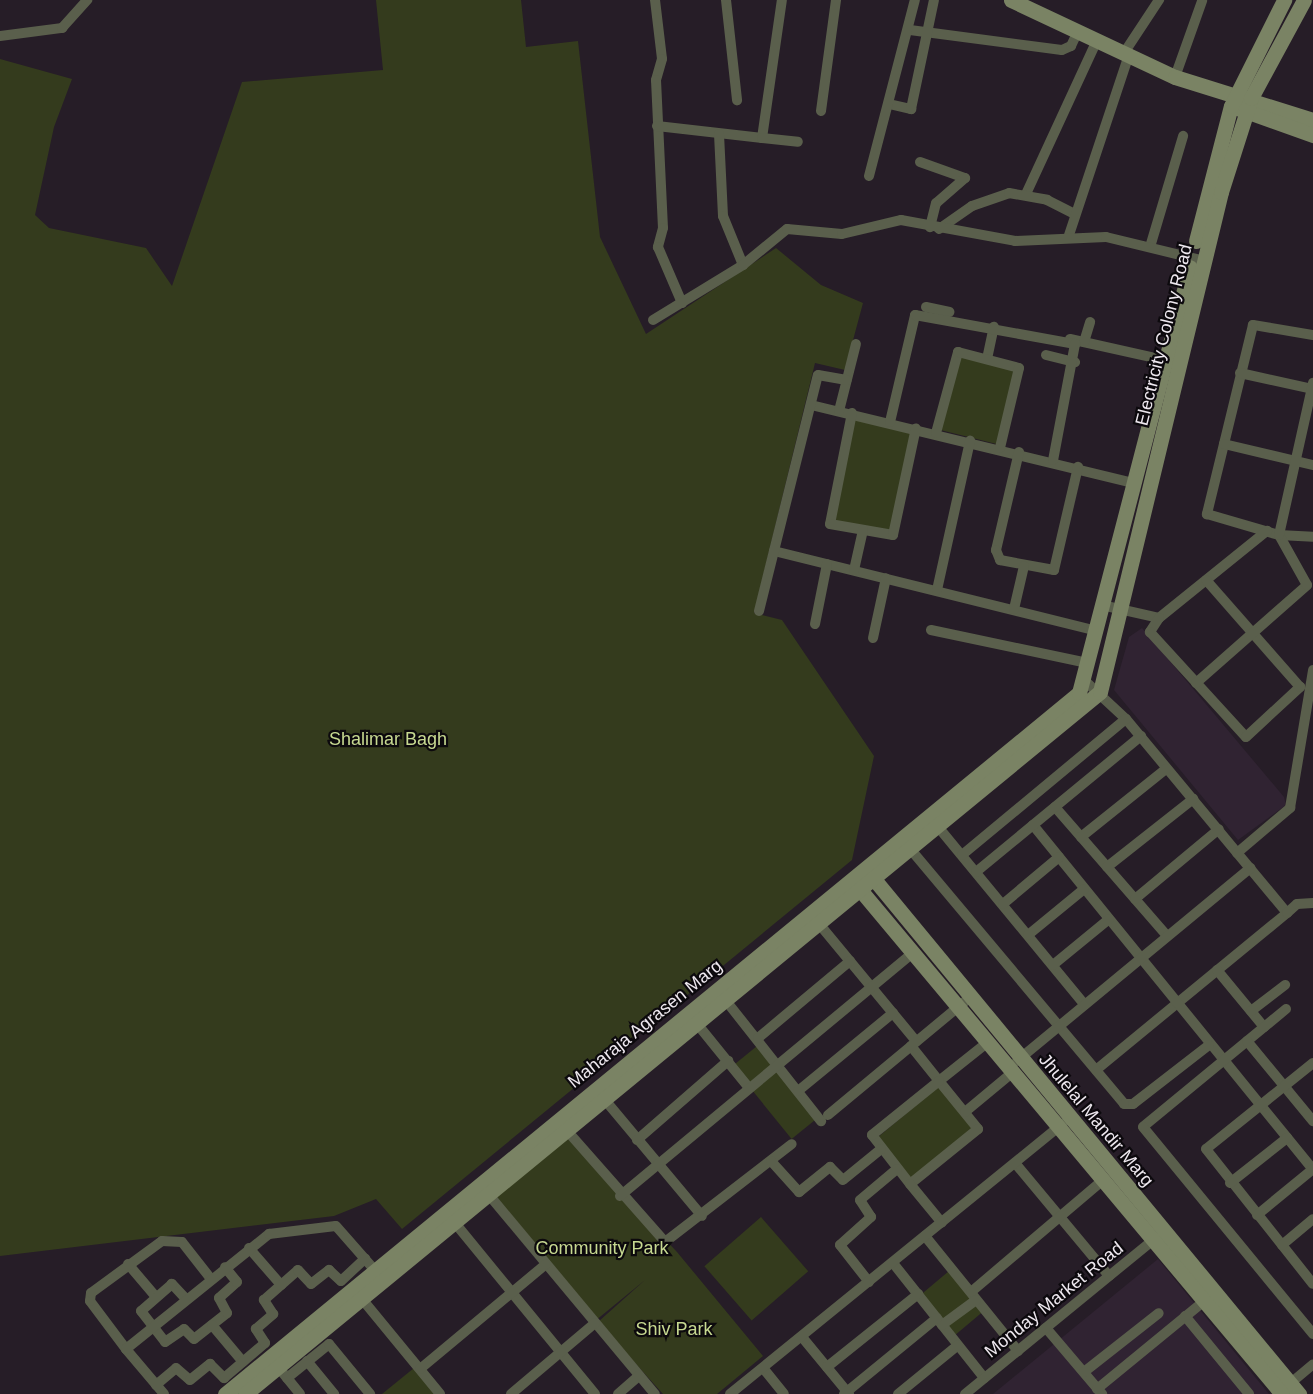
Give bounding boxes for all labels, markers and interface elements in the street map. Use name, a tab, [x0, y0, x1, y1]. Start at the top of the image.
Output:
street label: Electricity Colony Road	[1131, 242, 1197, 428]
park label: Shalimar Bagh	[329, 728, 447, 750]
street label: Maharaja Agrasen Marg	[563, 955, 727, 1093]
street label: Jhulelal Mandir Marg	[1034, 1049, 1158, 1191]
park label: Community Park	[535, 1237, 669, 1259]
street label: Monday Market Road	[980, 1237, 1128, 1363]
park label: Shiv Park	[635, 1318, 713, 1340]

